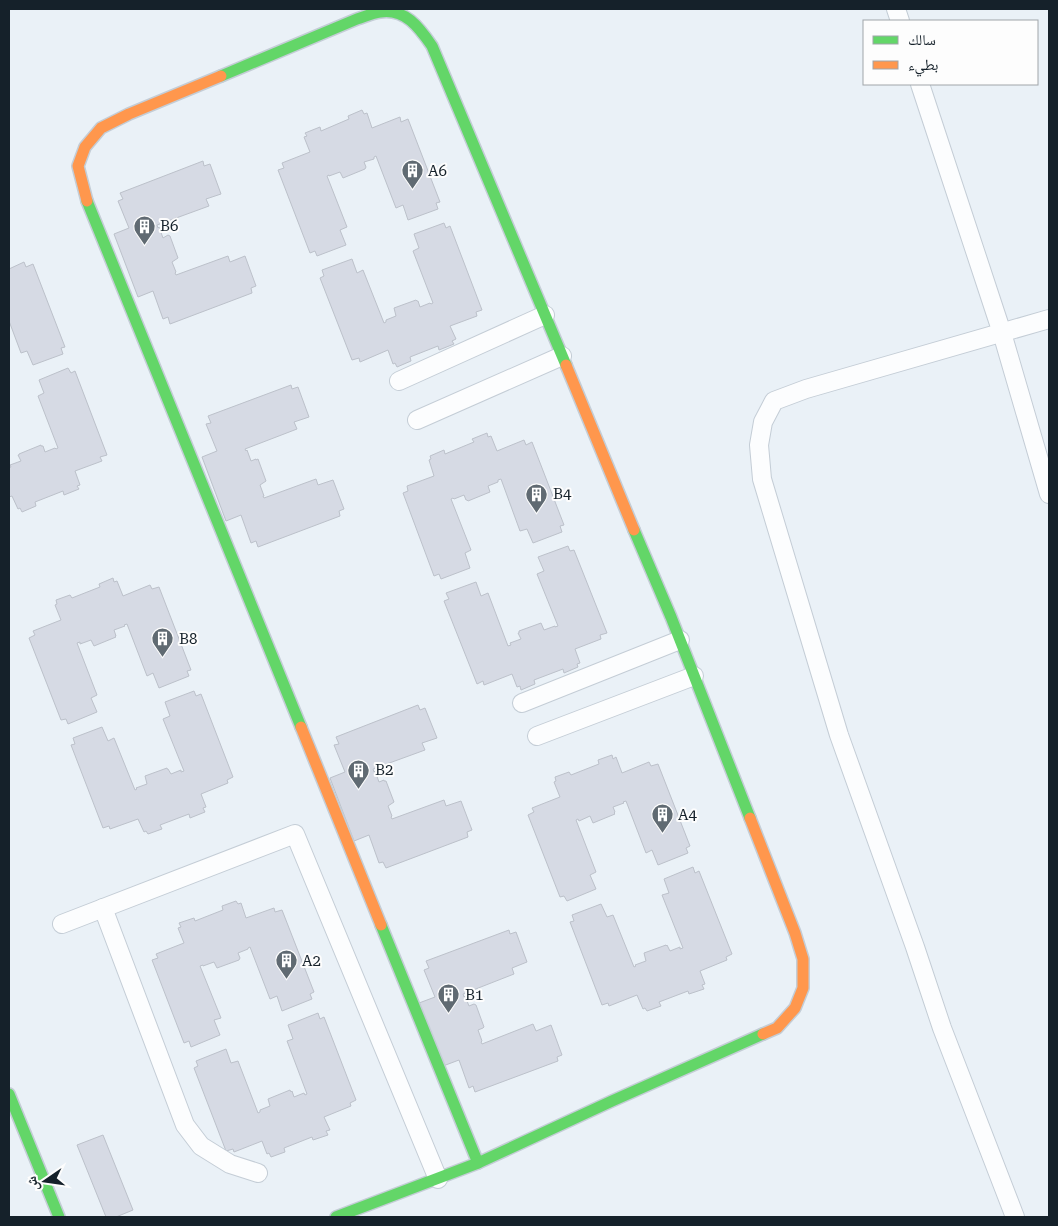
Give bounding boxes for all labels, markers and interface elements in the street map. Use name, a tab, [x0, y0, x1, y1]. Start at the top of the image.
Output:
legend	[863, 20, 1038, 85]
text: سالك	[908, 31, 936, 49]
text: بطيء	[908, 56, 938, 77]
building icon: A6	[400, 159, 424, 190]
place label: A6	[428, 162, 447, 180]
building icon: B6	[132, 214, 156, 245]
place label: B6	[160, 217, 178, 235]
building icon: B4	[525, 482, 549, 513]
place label: B4	[553, 485, 572, 503]
building icon: B8	[151, 627, 175, 658]
place label: B8	[179, 630, 197, 648]
building icon: B2	[347, 758, 371, 789]
place label: B2	[375, 761, 393, 779]
building icon: A4	[650, 803, 674, 834]
place label: A4	[678, 806, 697, 824]
building icon: A2	[274, 949, 298, 980]
place label: A2	[302, 952, 321, 970]
building icon: B1	[437, 983, 461, 1014]
place label: B1	[465, 986, 483, 1004]
north arrow	[20, 1156, 70, 1206]
text: ش	[23, 1175, 43, 1193]

